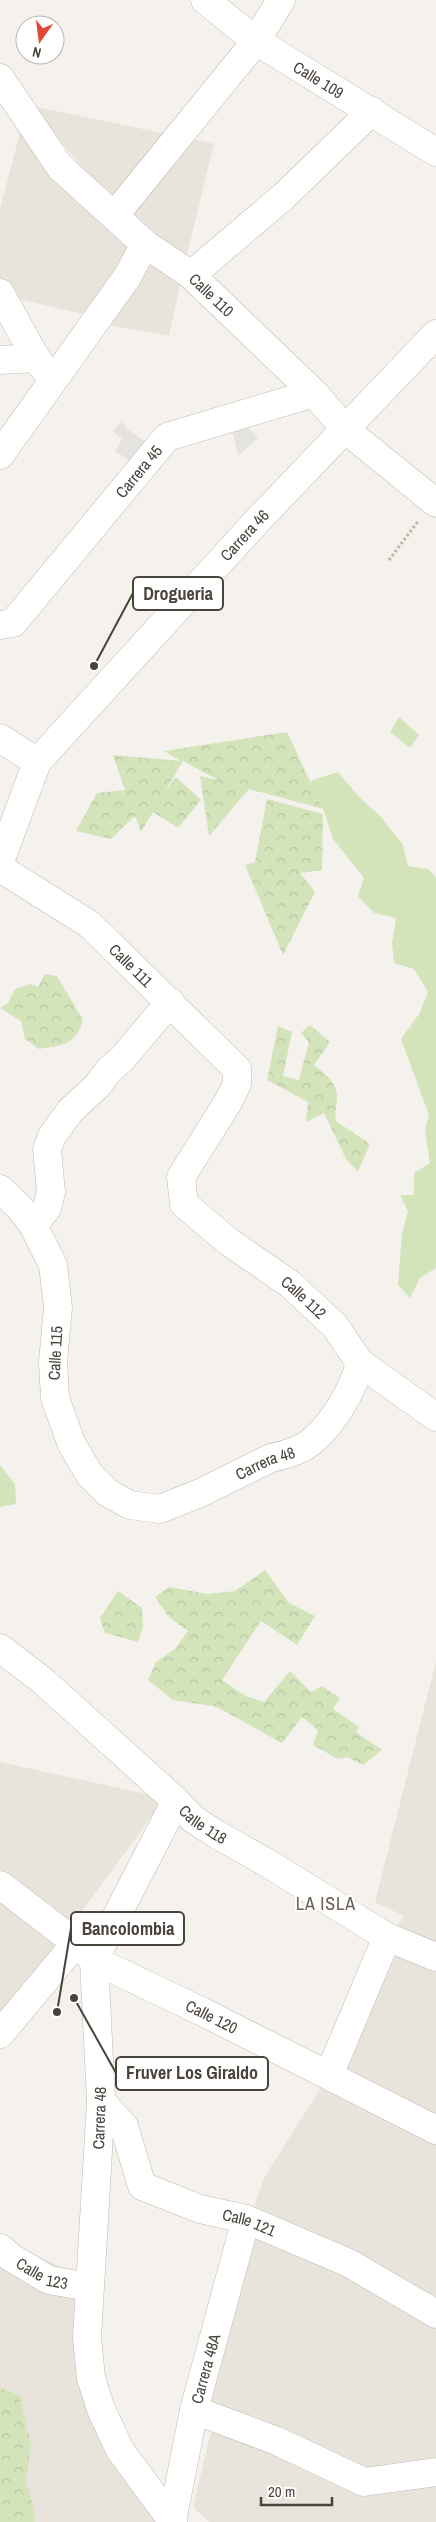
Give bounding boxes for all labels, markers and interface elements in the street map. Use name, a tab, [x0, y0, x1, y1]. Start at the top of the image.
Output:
north arrow	[15, 15, 65, 65]
text: N	[31, 43, 43, 62]
street label: Calle 109	[289, 56, 348, 104]
street label: Calle 110	[184, 268, 239, 322]
street label: Carrera 45	[110, 440, 167, 503]
street label: Carrera 46	[215, 504, 274, 566]
callout: Drogueria	[133, 577, 223, 610]
text: Drogueria	[143, 581, 214, 606]
street label: Calle 111	[104, 939, 158, 992]
street label: Calle 112	[277, 1270, 331, 1324]
street label: Calle 115	[43, 1325, 67, 1381]
street label: Carrera 48	[231, 1441, 298, 1485]
street label: Calle 118	[174, 1800, 231, 1849]
district label: LA ISLA	[296, 1891, 356, 1916]
callout: Bancolombia	[71, 1912, 184, 1945]
text: Bancolombia	[82, 1916, 175, 1941]
street label: Calle 120	[182, 1994, 242, 2039]
callout: Fruver Los Giraldo	[116, 2057, 268, 2090]
text: Fruver Los Giraldo	[126, 2060, 258, 2085]
street label: Carrera 48	[87, 2086, 111, 2150]
street label: Calle 121	[220, 2203, 280, 2242]
street label: Calle 123	[12, 2252, 70, 2294]
street label: Carrera 48A	[185, 2331, 225, 2406]
scale bar	[261, 2474, 332, 2506]
text: 20 m	[268, 2481, 295, 2502]

